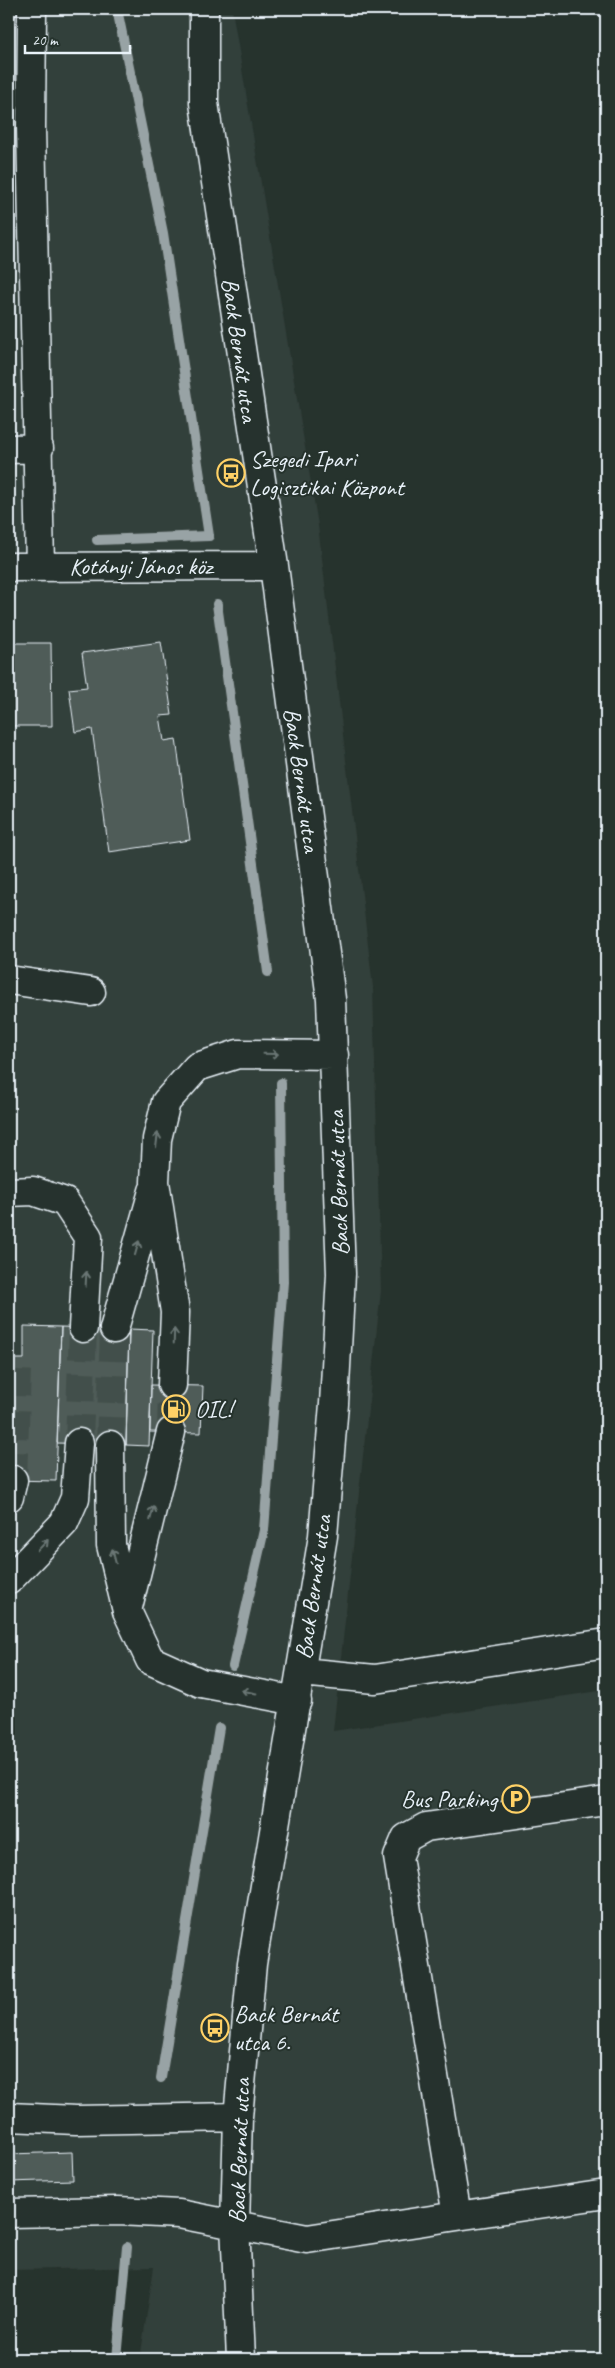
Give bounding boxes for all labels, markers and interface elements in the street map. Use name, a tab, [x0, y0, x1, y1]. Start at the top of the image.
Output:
scale bar	[25, 22, 130, 54]
text: 20 m	[32, 31, 59, 50]
street label: Back Bernát utca	[215, 276, 265, 425]
place label: Szegedi Ipari Logisztikai Központ	[250, 444, 406, 502]
bus stop icon: Szegedi Ipari Logisztikai Központ	[216, 458, 246, 488]
street label: Kotányi János köz	[70, 551, 215, 581]
street label: Back Bernát utca	[277, 706, 327, 855]
one-way arrow	[263, 1050, 279, 1059]
street label: Back Bernát utca	[320, 1109, 356, 1256]
one-way arrow	[152, 1133, 162, 1149]
one-way arrow	[132, 1240, 142, 1256]
one-way arrow	[81, 1271, 90, 1287]
one-way arrow	[169, 1328, 178, 1344]
fuel station icon: OIL!	[161, 1394, 191, 1424]
place label: OIL!	[195, 1394, 237, 1424]
one-way arrow	[147, 1505, 157, 1521]
street label: Back Bernát utca	[288, 1512, 338, 1661]
one-way arrow	[36, 1539, 48, 1551]
one-way arrow	[109, 1548, 118, 1564]
one-way arrow	[241, 1686, 257, 1696]
place label: Bus Parking	[401, 1784, 499, 1814]
parking icon: Bus Parking	[501, 1784, 531, 1814]
place label: Back Bernát utca 6.	[234, 1999, 340, 2057]
bus stop icon: Back Bernát utca 6.	[200, 2013, 230, 2043]
street label: Back Bernát utca	[221, 2077, 257, 2224]

